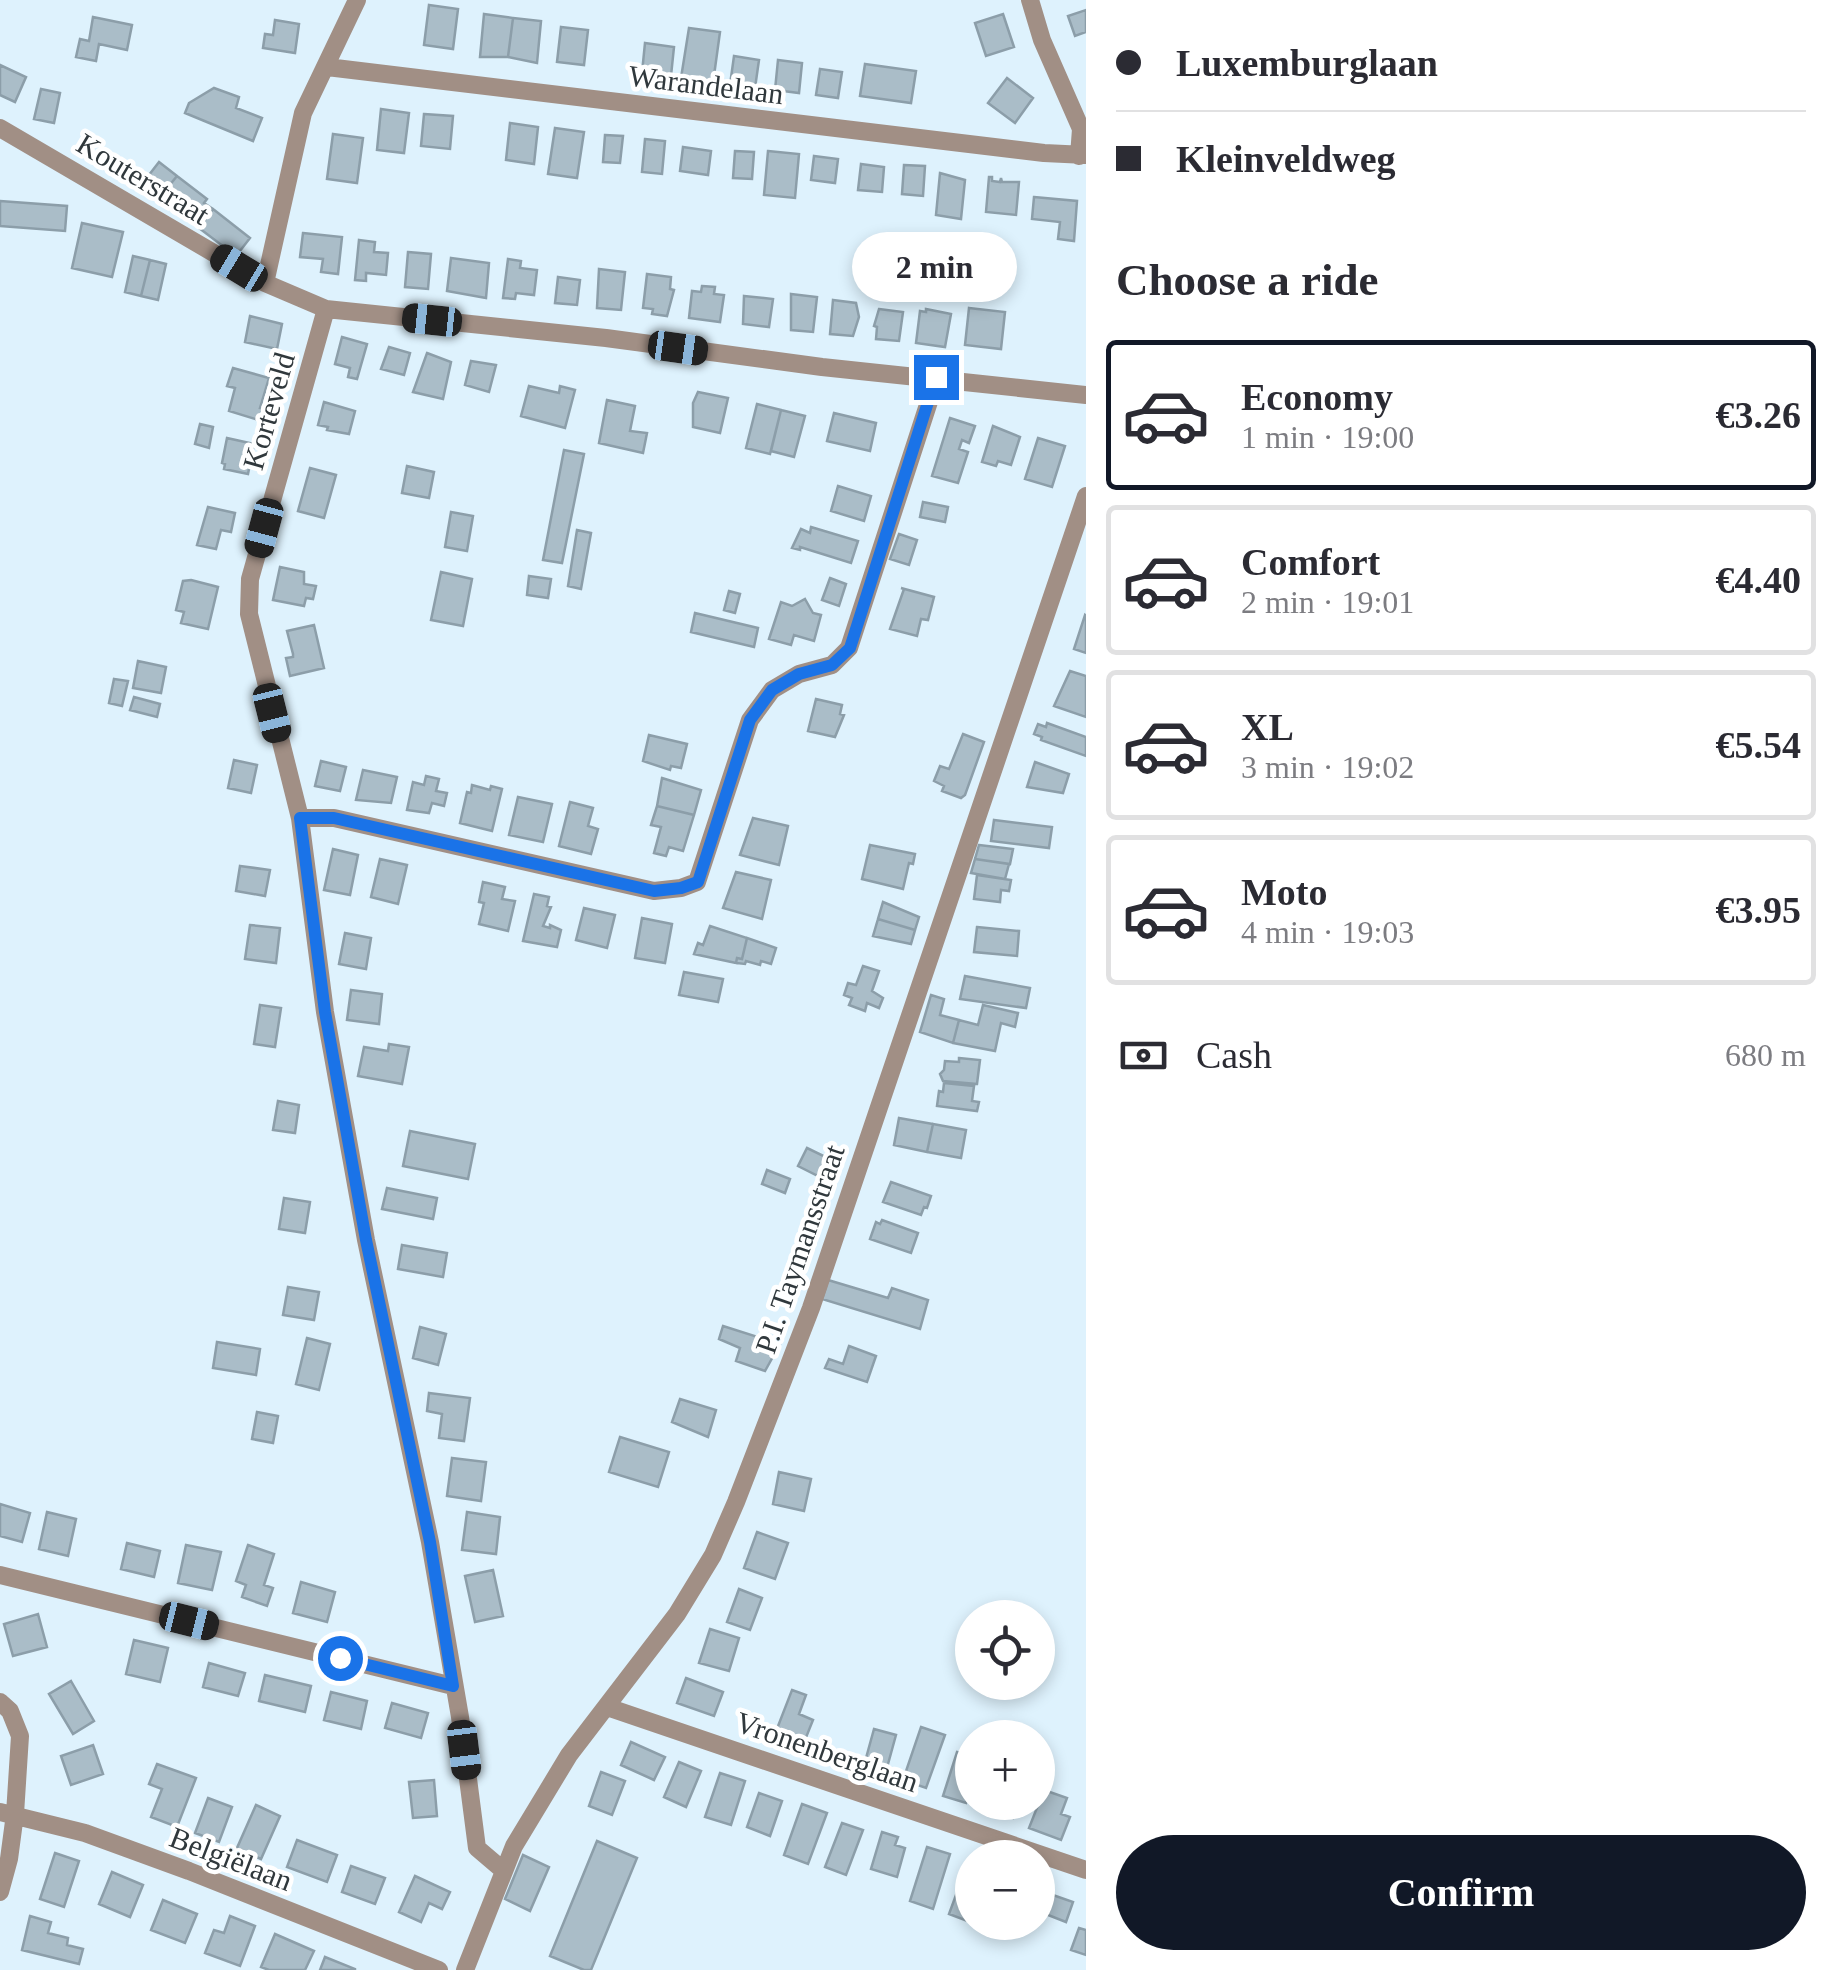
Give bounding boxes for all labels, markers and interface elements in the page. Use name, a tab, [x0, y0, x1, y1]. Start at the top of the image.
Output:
text: Luxemburglaan	[1176, 42, 1438, 84]
street label: Warandelaan	[627, 59, 785, 110]
street label: Kouterstraat	[71, 126, 216, 231]
text: Kleinveldweg	[1176, 138, 1396, 180]
callout: 2 min	[854, 232, 1018, 302]
car	[206, 240, 272, 296]
text: 2 min	[896, 249, 973, 285]
text: Choose a ride	[1116, 255, 1379, 305]
car	[401, 302, 463, 338]
car	[646, 329, 710, 367]
street label: Korteveld	[236, 349, 301, 473]
route end	[914, 355, 959, 400]
icon: car	[1121, 370, 1211, 460]
text: Economy	[1241, 376, 1393, 418]
text: €3.26	[1716, 394, 1801, 436]
text: 1 min · 19:00	[1241, 419, 1414, 455]
car	[242, 495, 286, 561]
icon: car	[1121, 535, 1211, 625]
text: Comfort	[1241, 541, 1380, 583]
text: €4.40	[1716, 559, 1801, 601]
text: 2 min · 19:01	[1241, 584, 1414, 620]
car	[250, 680, 294, 746]
icon: car	[1121, 700, 1211, 790]
text: XL	[1241, 706, 1294, 748]
text: €5.54	[1716, 724, 1801, 766]
text: 3 min · 19:02	[1241, 749, 1414, 785]
icon: car	[1121, 865, 1211, 955]
text: Moto	[1241, 871, 1328, 913]
text: €3.95	[1716, 889, 1801, 931]
text: 4 min · 19:03	[1241, 914, 1414, 950]
icon: cash	[1116, 1028, 1171, 1083]
text: Cash	[1196, 1034, 1272, 1076]
text: 680 m	[1725, 1037, 1806, 1073]
street label: P.I. Taymansstraat	[748, 1140, 851, 1357]
car	[156, 1599, 222, 1643]
map controls	[955, 1600, 1055, 1940]
button: locate	[955, 1600, 1055, 1700]
route start	[318, 1636, 363, 1681]
street label: Vronenberglaan	[732, 1705, 923, 1798]
car	[445, 1718, 483, 1782]
button: +	[955, 1720, 1055, 1820]
street label: Belgiëlaan	[165, 1820, 297, 1897]
button: Confirm	[1116, 1835, 1806, 1950]
button: −	[955, 1840, 1055, 1940]

